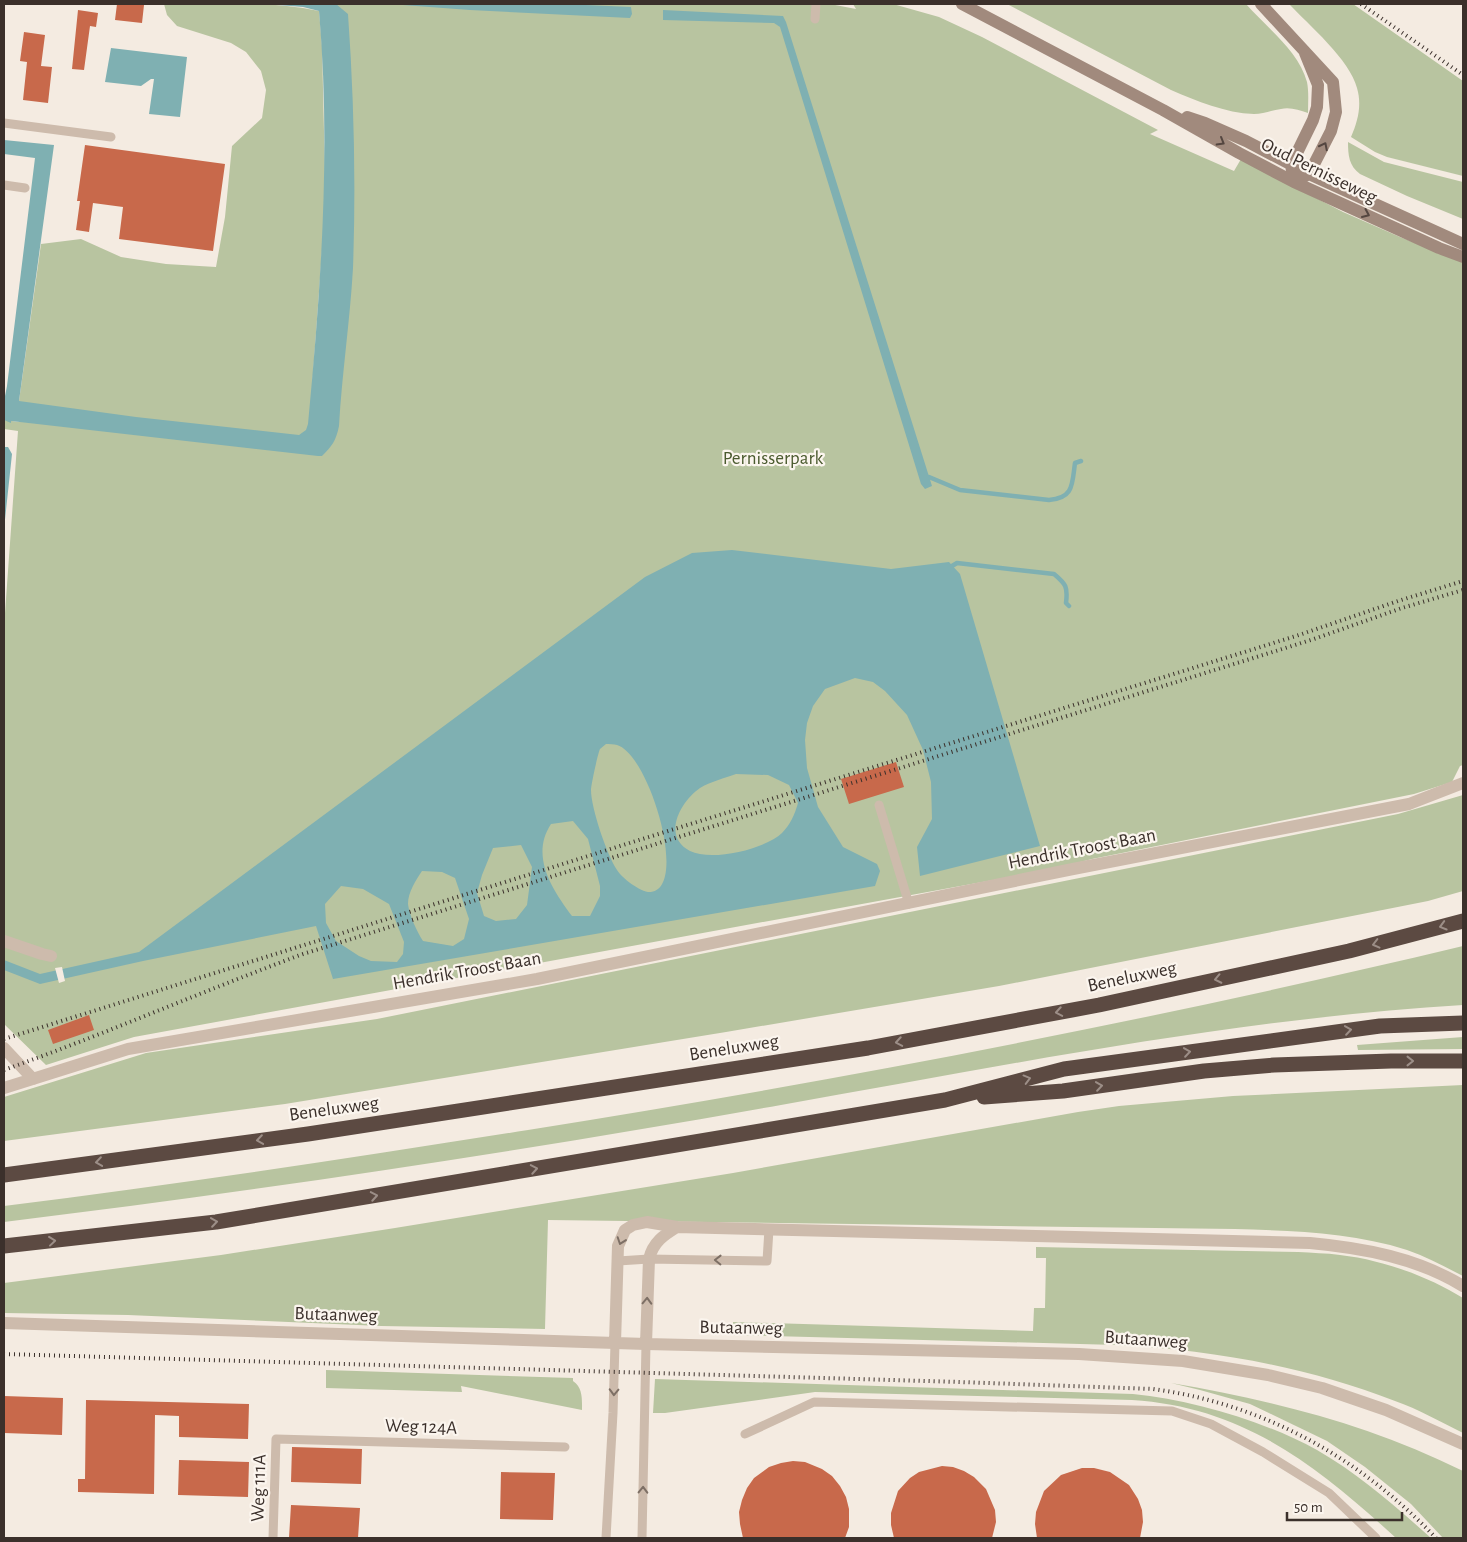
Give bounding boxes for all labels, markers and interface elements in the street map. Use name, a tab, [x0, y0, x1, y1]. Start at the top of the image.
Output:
street label: Oud Pernisseweg	[1258, 135, 1381, 208]
one-way arrow	[1215, 136, 1224, 146]
one-way arrow	[1318, 142, 1328, 151]
one-way arrow	[1361, 208, 1370, 219]
park label: Pernisserpark	[723, 449, 824, 468]
street label: Hendrik Troost Baan	[1007, 825, 1157, 873]
one-way arrow	[1440, 921, 1448, 931]
one-way arrow	[1372, 938, 1381, 949]
street label: Hendrik Troost Baan	[391, 949, 543, 993]
street label: Beneluxweg	[1086, 958, 1179, 996]
one-way arrow	[1213, 974, 1222, 984]
one-way arrow	[1054, 1007, 1063, 1017]
one-way arrow	[1344, 1025, 1352, 1036]
street label: Beneluxweg	[688, 1031, 781, 1064]
one-way arrow	[894, 1036, 903, 1047]
one-way arrow	[1183, 1047, 1191, 1058]
one-way arrow	[1406, 1056, 1414, 1066]
one-way arrow	[1022, 1074, 1031, 1085]
one-way arrow	[1095, 1081, 1103, 1092]
street label: Beneluxweg	[288, 1093, 381, 1125]
one-way arrow	[255, 1135, 264, 1145]
one-way arrow	[94, 1156, 102, 1167]
one-way arrow	[530, 1164, 539, 1174]
one-way arrow	[370, 1191, 378, 1201]
one-way arrow	[209, 1218, 218, 1228]
one-way arrow	[48, 1236, 56, 1247]
one-way arrow	[617, 1236, 627, 1244]
one-way arrow	[714, 1255, 722, 1265]
one-way arrow	[642, 1297, 652, 1305]
street label: Butaanweg	[294, 1304, 379, 1326]
street label: Butaanweg	[699, 1318, 783, 1338]
street label: Butaanweg	[1104, 1328, 1189, 1352]
one-way arrow	[608, 1388, 619, 1396]
street label: Weg 124A	[384, 1416, 458, 1438]
street label: Weg 111A	[248, 1454, 270, 1522]
one-way arrow	[638, 1485, 648, 1493]
scale bar	[1287, 1490, 1402, 1522]
text: 50 m	[1294, 1500, 1323, 1515]

